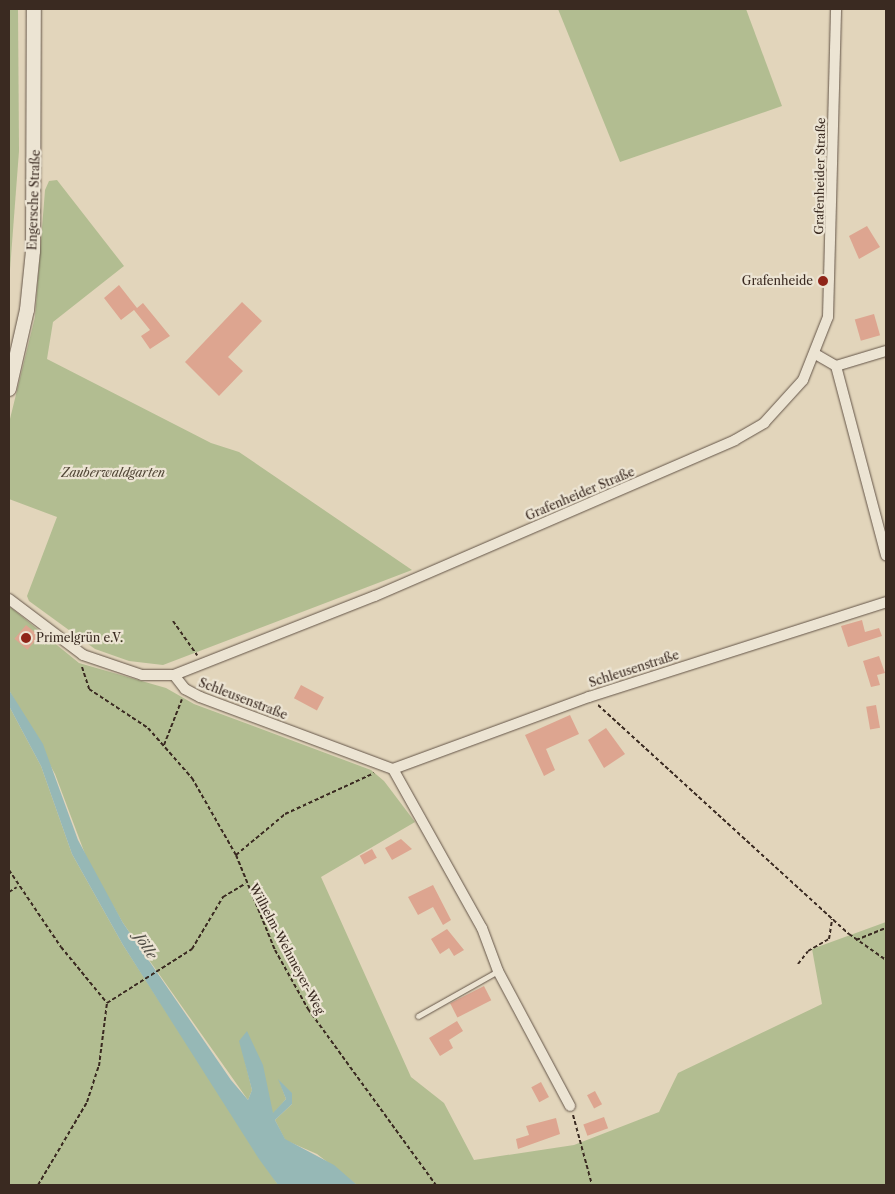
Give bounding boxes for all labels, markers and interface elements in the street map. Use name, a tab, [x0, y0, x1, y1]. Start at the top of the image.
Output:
street label: Grafenheider Straße	[812, 117, 828, 235]
street label: Engersche Straße	[25, 149, 43, 251]
place label: Grafenheide	[742, 274, 813, 288]
marker: Grafenheide	[817, 275, 829, 287]
street label: Grafenheider Straße	[523, 464, 637, 524]
park label: Zauberwaldgarten	[61, 466, 165, 480]
place label: Primelgrün e.V.	[36, 631, 123, 645]
marker: Primelgrün e.V.	[20, 632, 32, 644]
street label: Schleusenstraße	[587, 648, 681, 690]
street label: Schleusenstraße	[197, 675, 289, 723]
street label: Wilhelm-Wehmeyer-Weg	[246, 881, 328, 1017]
water label: Jölle	[131, 930, 161, 962]

